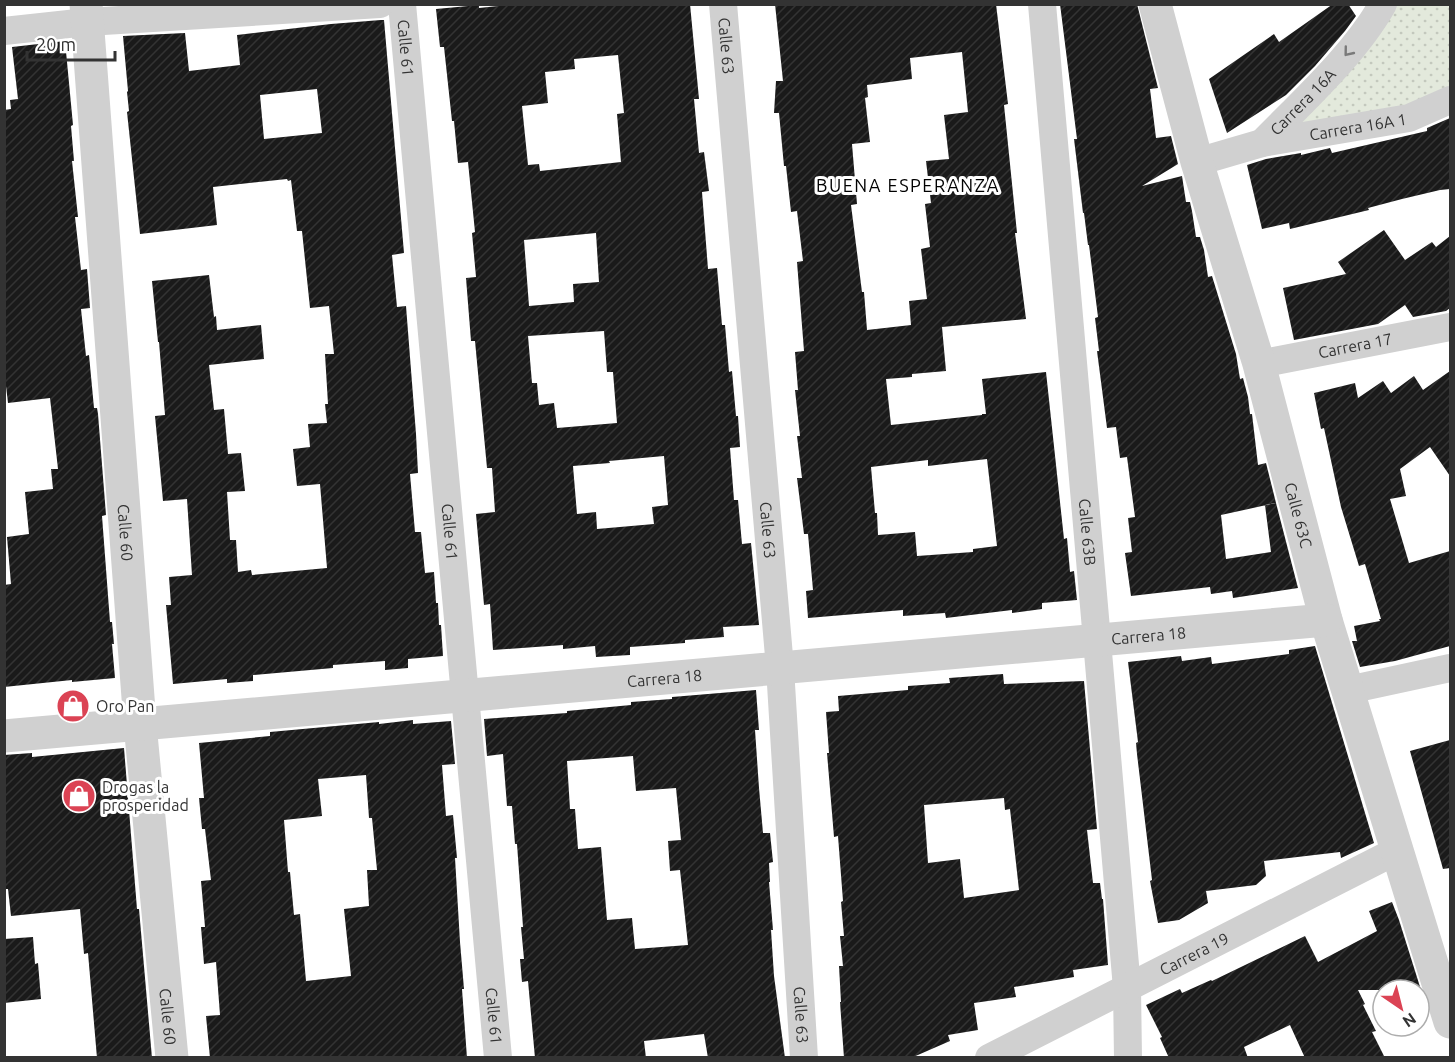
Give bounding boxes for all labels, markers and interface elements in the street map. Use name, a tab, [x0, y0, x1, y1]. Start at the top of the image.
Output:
street label: Calle 63	[715, 17, 738, 75]
street label: Calle 61	[394, 19, 418, 77]
scale bar	[27, 24, 116, 62]
text: 20 m	[36, 34, 76, 54]
one-way arrow	[1345, 45, 1356, 56]
street label: Carrera 16A	[1266, 64, 1339, 139]
street label: Carrera 16A 1	[1308, 110, 1408, 144]
district label: BUENA ESPERANZA	[816, 175, 1000, 195]
street label: Carrera 17	[1317, 329, 1394, 361]
street label: Calle 63C	[1281, 481, 1316, 550]
street label: Calle 63B	[1076, 498, 1099, 566]
street label: Calle 63	[757, 501, 780, 559]
street label: Calle 60	[115, 503, 137, 562]
street label: Calle 61	[439, 503, 462, 561]
street label: Carrera 18	[1110, 623, 1187, 648]
street label: Carrera 18	[626, 666, 703, 690]
shop icon: Oro Pan	[55, 688, 91, 724]
place label: Oro Pan	[96, 697, 154, 715]
shop icon: Drogas la prosperidad	[61, 778, 97, 814]
place label: Drogas la prosperidad	[102, 778, 189, 814]
street label: Carrera 19	[1156, 929, 1232, 979]
north arrow	[1371, 978, 1431, 1038]
street label: Calle 63	[791, 986, 812, 1044]
street label: Calle 60	[156, 987, 180, 1046]
street label: Calle 61	[483, 987, 506, 1045]
text: N	[1400, 1009, 1420, 1031]

